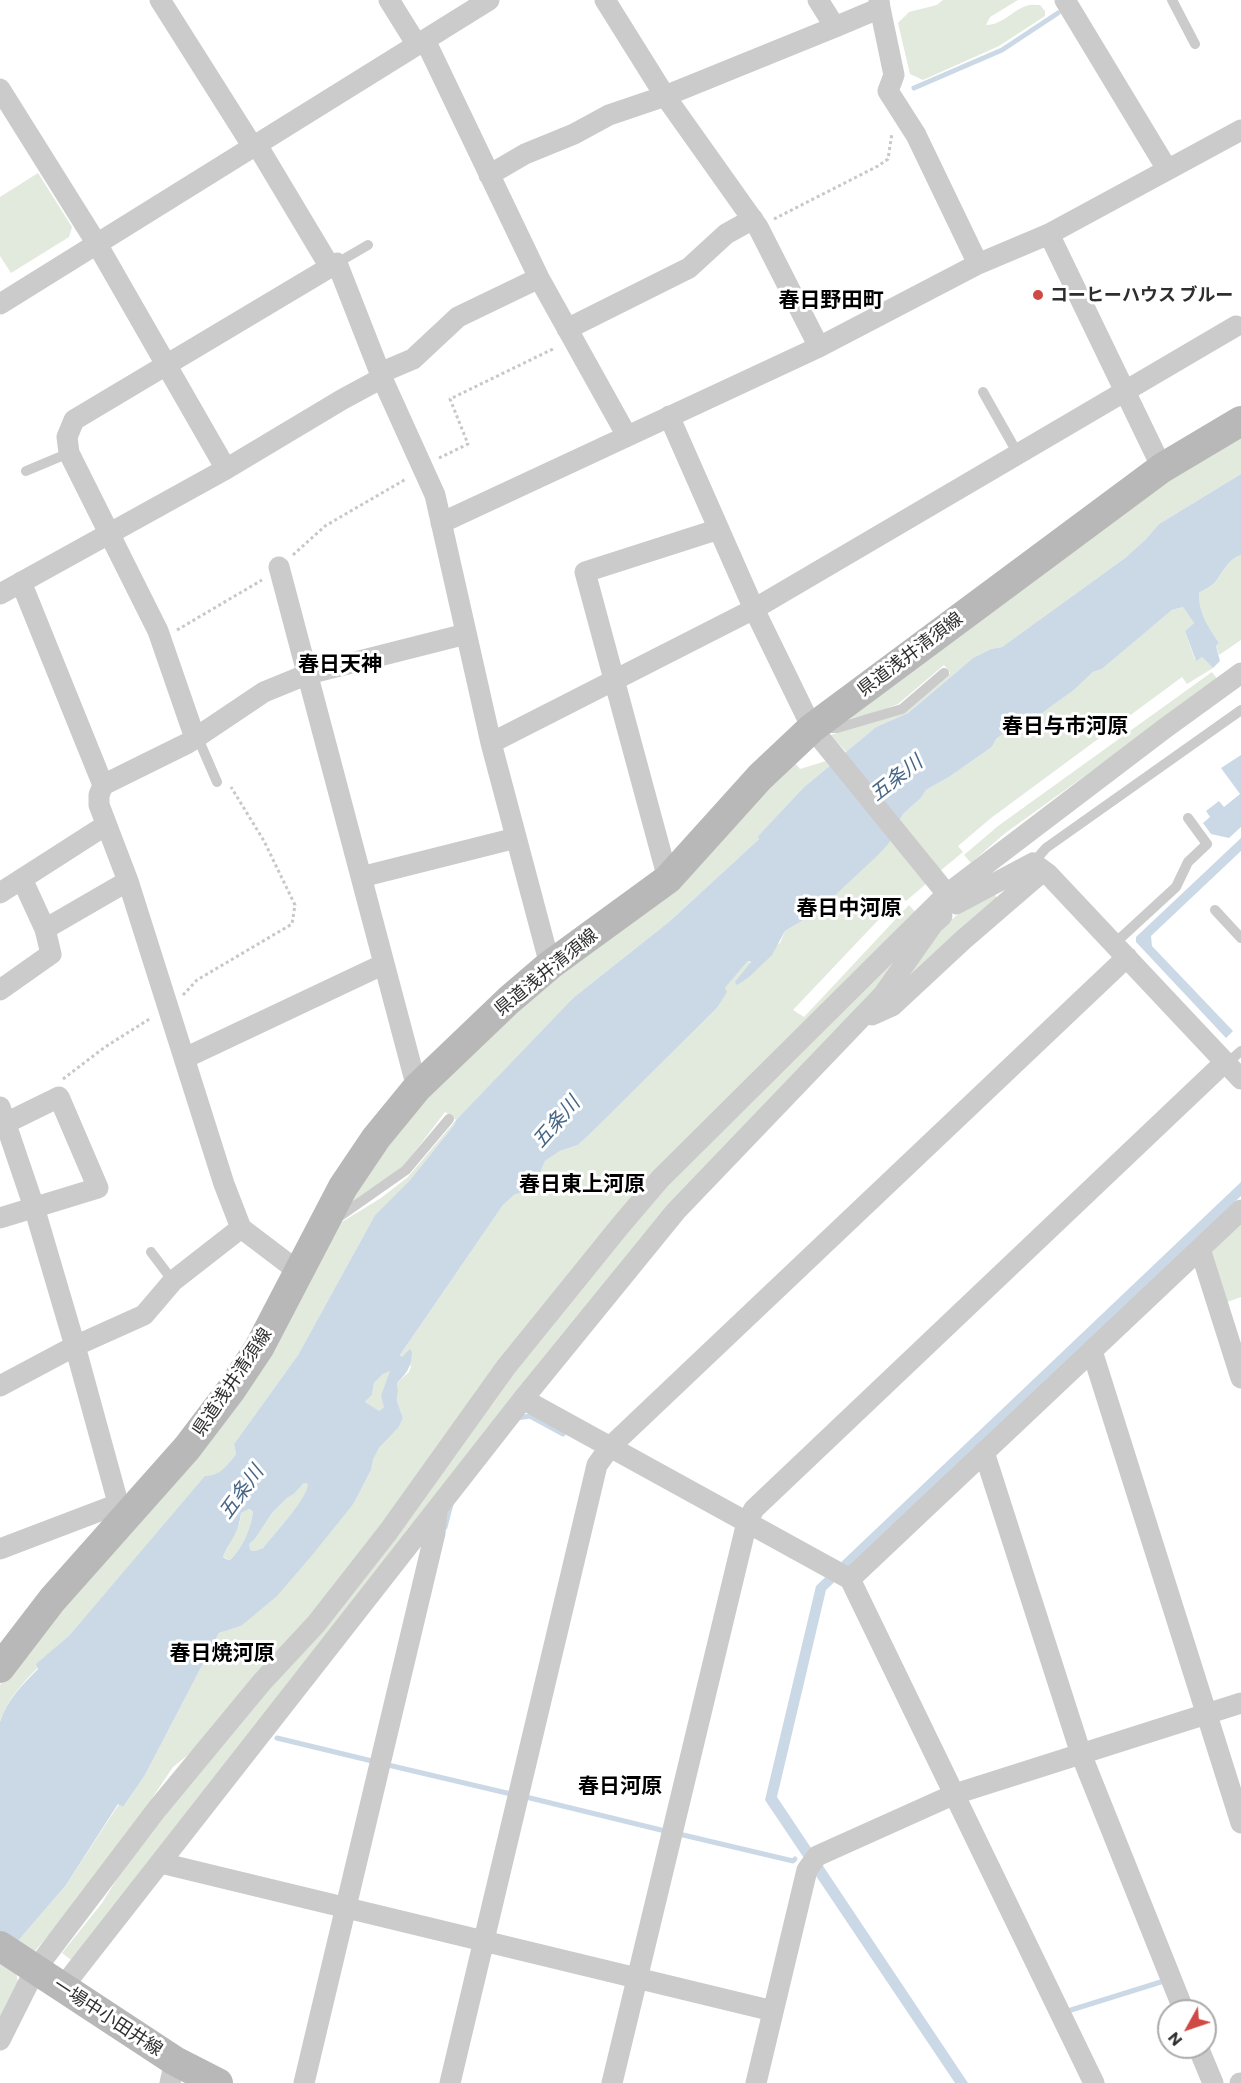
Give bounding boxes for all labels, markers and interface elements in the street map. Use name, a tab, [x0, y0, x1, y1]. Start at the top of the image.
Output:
place label: コーヒーハウス ブルー	[1050, 284, 1233, 306]
district label: 春日野田町	[779, 287, 883, 313]
marker: コーヒーハウス ブルー	[1031, 288, 1045, 302]
street label: 県道浅井清須線	[853, 607, 967, 701]
district label: 春日天神	[298, 651, 382, 677]
district label: 春日与市河原	[1002, 713, 1128, 739]
water label: 五条川	[865, 750, 927, 806]
district label: 春日中河原	[797, 895, 901, 921]
street label: 県道浅井清須線	[490, 924, 602, 1020]
water label: 五条川	[527, 1091, 585, 1153]
district label: 春日東上河原	[519, 1171, 645, 1197]
street label: 県道浅井清須線	[188, 1324, 276, 1440]
water label: 五条川	[214, 1461, 268, 1523]
district label: 春日焼河原	[170, 1640, 274, 1666]
district label: 春日河原	[578, 1773, 662, 1799]
street label: 一場中小田井線	[49, 1974, 167, 2060]
north arrow	[1157, 1999, 1217, 2059]
text: N	[1163, 2029, 1185, 2050]

